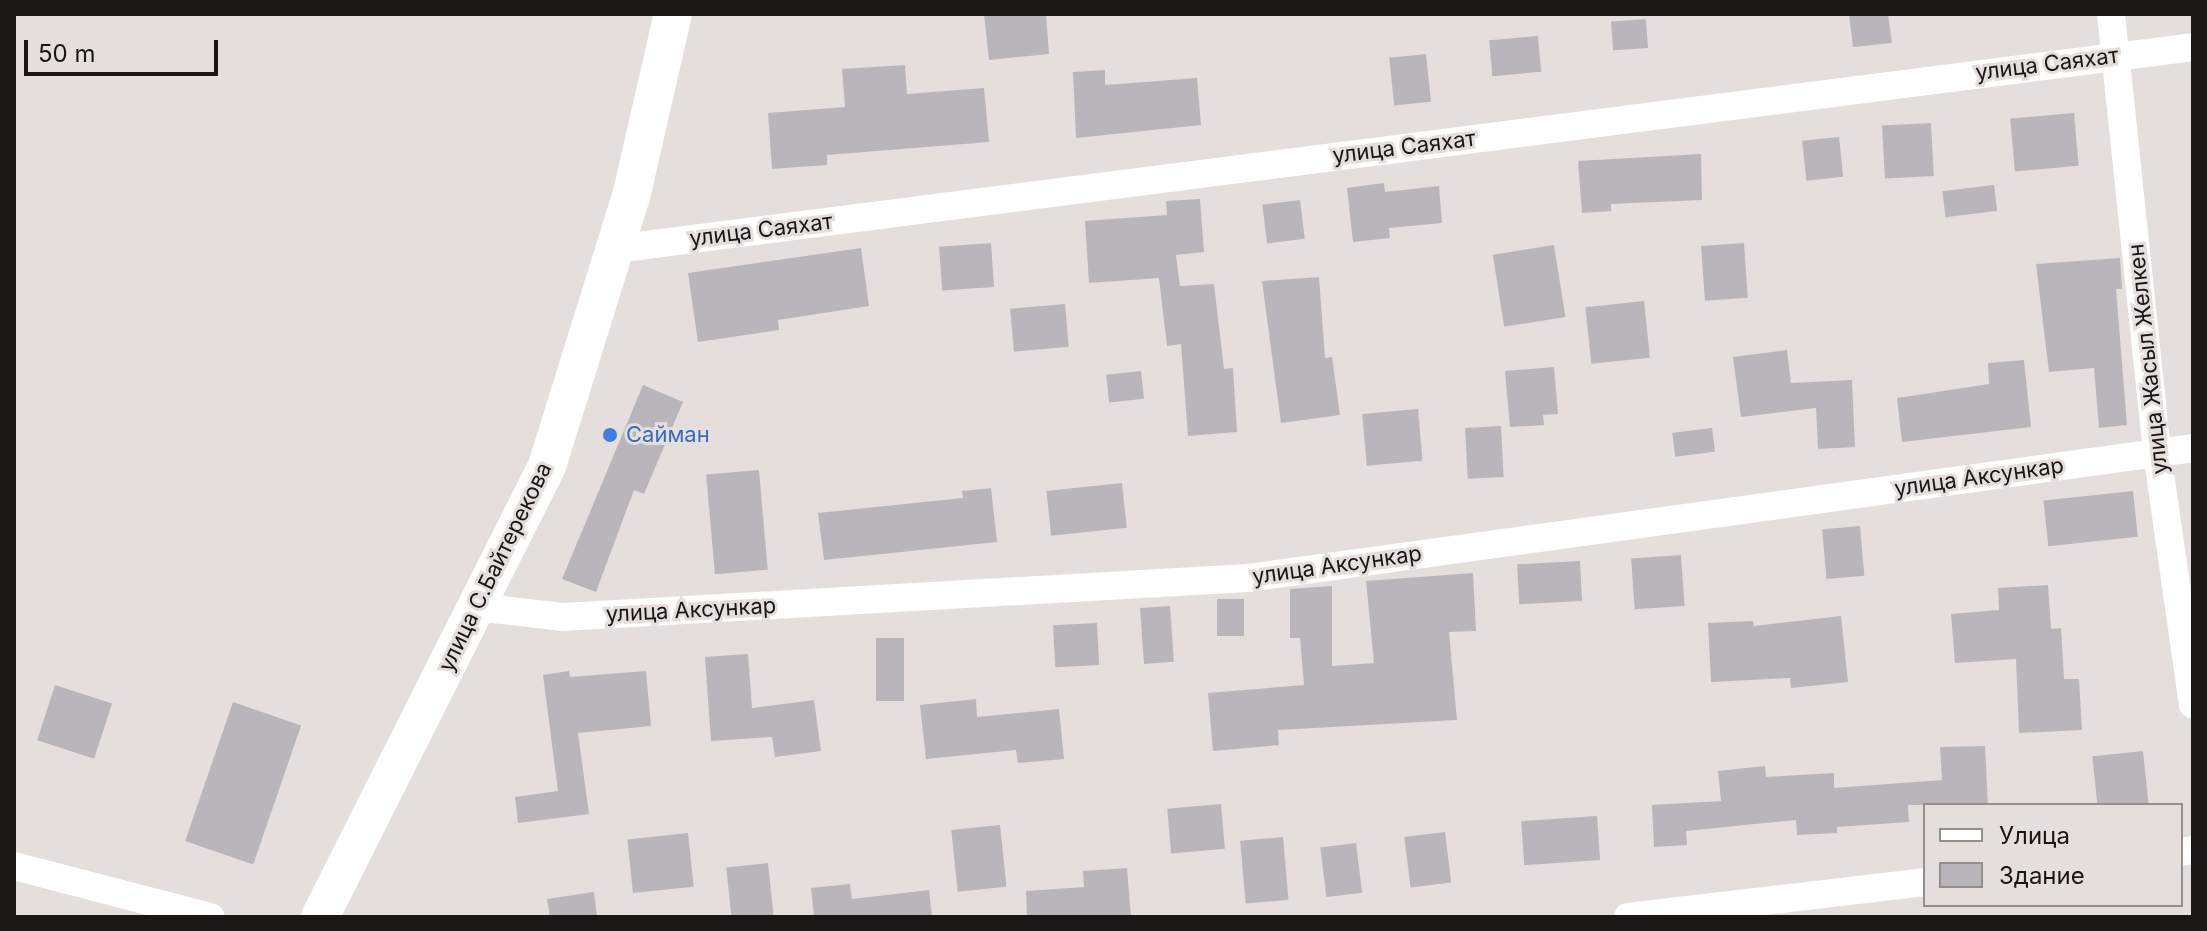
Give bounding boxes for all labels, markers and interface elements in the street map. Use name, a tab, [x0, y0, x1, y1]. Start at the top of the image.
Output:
scale bar	[28, 24, 222, 74]
text: 50 m	[38, 39, 96, 68]
street label: улица Саяхат	[1974, 42, 2120, 86]
street label: улица Саяхат	[1331, 125, 1477, 169]
street label: улица Саяхат	[688, 208, 834, 252]
street label: улица Жасыл Желкен	[2123, 242, 2173, 476]
place label: Сайман	[626, 422, 710, 448]
marker: Сайман	[601, 426, 619, 444]
street label: улица Аксункар	[1893, 452, 2065, 502]
street label: улица С.Байтерекова	[433, 458, 557, 676]
street label: улица Аксункар	[1251, 540, 1423, 590]
street label: улица Аксункар	[605, 592, 777, 628]
legend	[1923, 803, 2183, 907]
text: Улица	[1999, 821, 2070, 850]
text: Здание	[1999, 861, 2085, 890]

